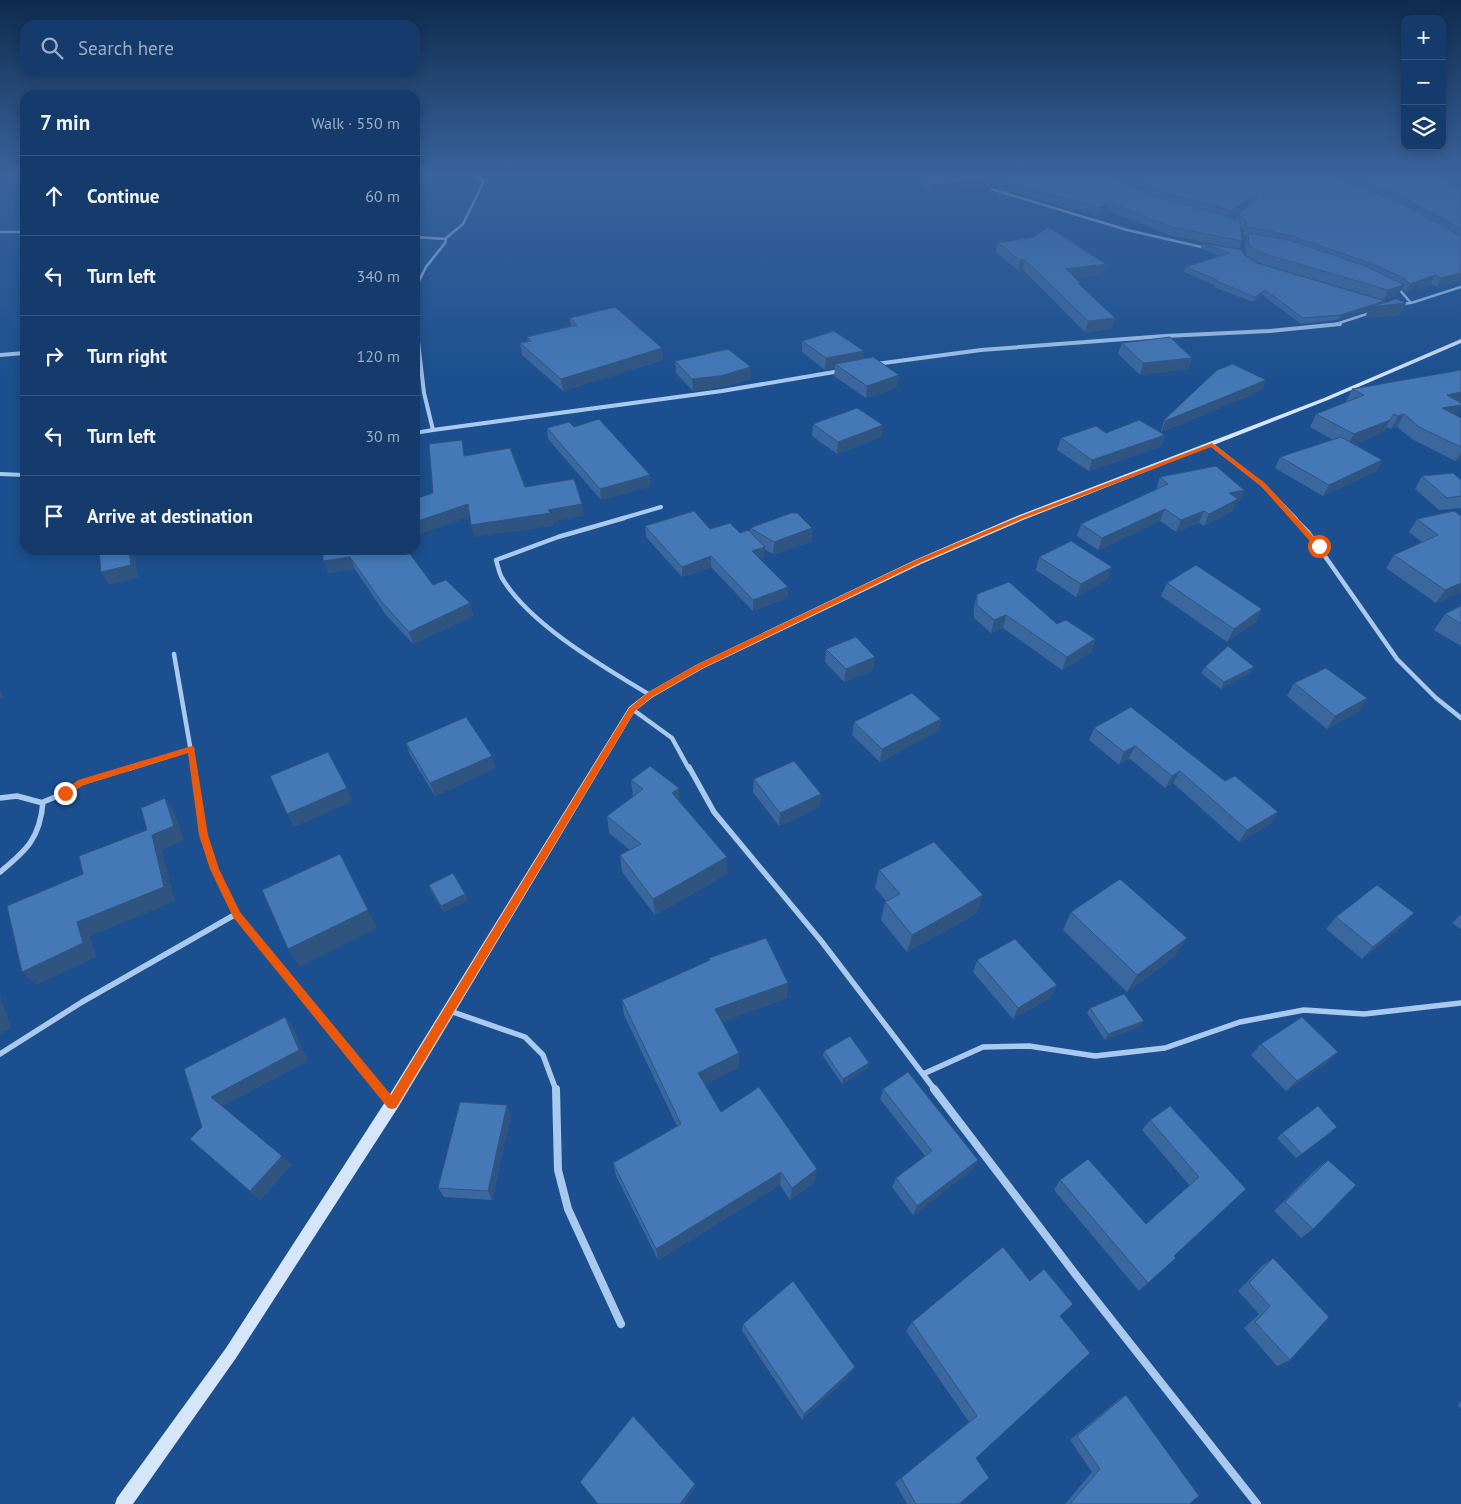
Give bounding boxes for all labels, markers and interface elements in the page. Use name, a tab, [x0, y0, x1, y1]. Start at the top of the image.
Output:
map controls	[1401, 15, 1446, 150]
button: +	[1401, 15, 1446, 60]
search box	[20, 20, 420, 75]
icon: search	[38, 34, 66, 62]
text: Search here	[78, 36, 174, 60]
button: −	[1401, 60, 1446, 105]
button: layers	[1401, 105, 1446, 150]
text: 7 min	[40, 109, 90, 136]
text: Walk · 550 m	[311, 113, 400, 133]
icon: ahead	[40, 182, 68, 210]
text: Continue	[87, 184, 159, 208]
text: 60 m	[365, 186, 400, 206]
icon: left	[40, 262, 68, 290]
text: Turn left	[87, 264, 156, 288]
text: 340 m	[357, 266, 400, 286]
icon: right	[40, 342, 68, 370]
text: Turn right	[87, 344, 167, 368]
text: 120 m	[357, 346, 400, 366]
icon: left	[40, 422, 68, 450]
text: Turn left	[87, 424, 156, 448]
text: 30 m	[365, 426, 400, 446]
icon: arrive	[40, 502, 68, 530]
text: Arrive at destination	[87, 504, 253, 528]
route start	[1308, 535, 1331, 558]
route end	[54, 782, 77, 805]

